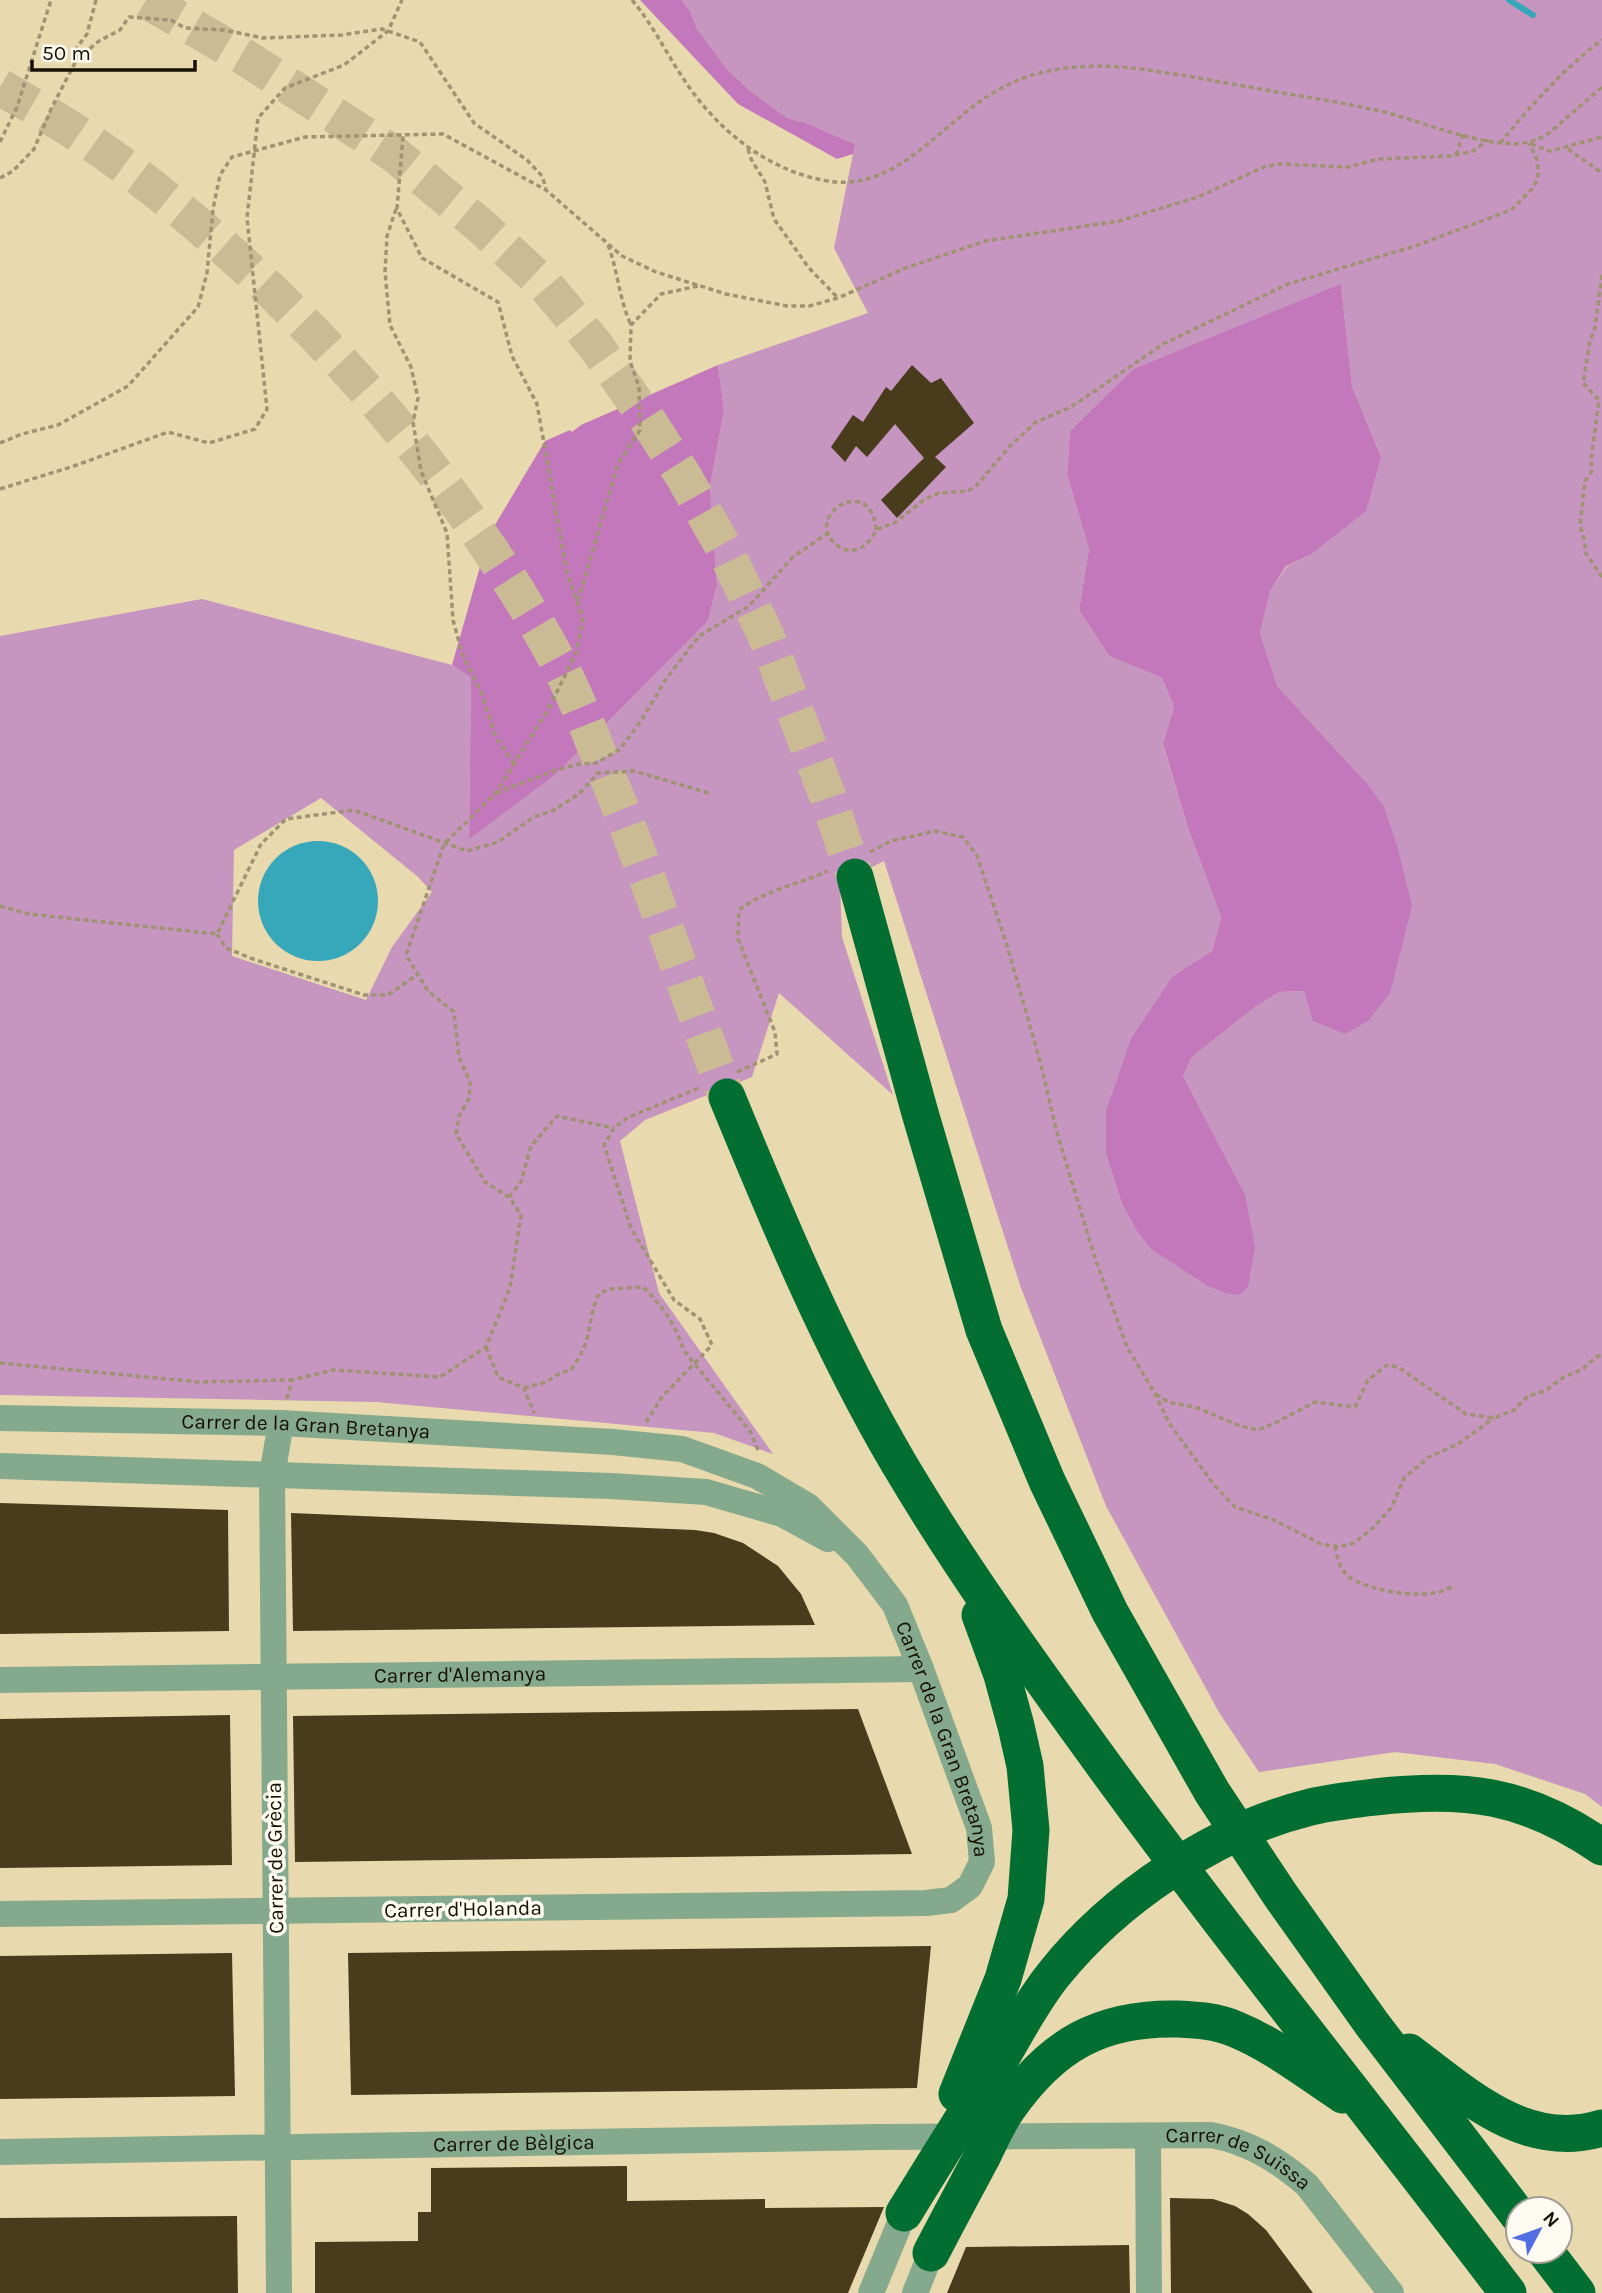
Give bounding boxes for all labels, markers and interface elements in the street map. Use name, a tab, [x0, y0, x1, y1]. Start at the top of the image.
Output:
scale bar	[32, 28, 194, 72]
text: 50 m	[42, 41, 91, 65]
street label: Carrer de la Gran Bretanya	[181, 1409, 431, 1444]
street label: Carrer de la Gran Bretanya	[891, 1618, 994, 1858]
street label: Carrer d'Alemanya	[374, 1661, 546, 1688]
street label: Carrer de Grècia	[262, 1782, 288, 1934]
street label: Carrer d'Holanda	[384, 1896, 542, 1922]
street label: Carrer de Suïssa	[1165, 2123, 1316, 2195]
street label: Carrer de Bèlgica	[433, 2130, 595, 2157]
north arrow	[1504, 2195, 1574, 2265]
text: N	[1538, 2207, 1564, 2232]

